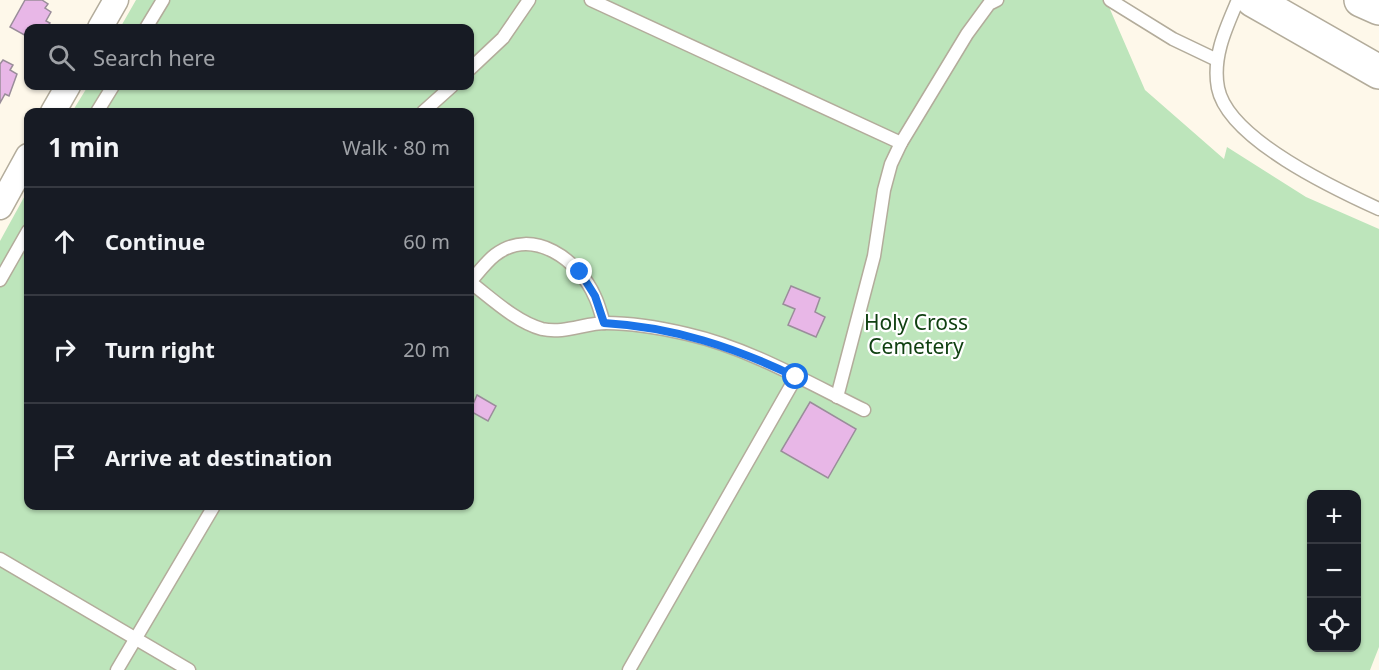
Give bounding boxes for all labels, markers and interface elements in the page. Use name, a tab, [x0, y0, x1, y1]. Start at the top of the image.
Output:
search box	[24, 24, 474, 90]
icon: search	[45, 41, 78, 74]
text: Search here	[93, 42, 215, 72]
text: 1 min	[48, 129, 120, 165]
text: Walk · 80 m	[342, 134, 450, 161]
icon: ahead	[48, 225, 81, 258]
text: Continue	[105, 226, 205, 256]
text: 60 m	[403, 228, 450, 255]
route end	[566, 258, 592, 284]
park label: Holy Cross Cemetery	[864, 308, 968, 360]
icon: right	[48, 333, 81, 366]
text: Turn right	[105, 334, 215, 364]
text: 20 m	[403, 336, 450, 363]
route start	[782, 363, 808, 389]
icon: arrive	[48, 441, 81, 474]
text: Arrive at destination	[105, 442, 332, 472]
map controls	[1307, 490, 1361, 652]
button: +	[1307, 490, 1361, 544]
button: −	[1307, 544, 1361, 598]
button: locate	[1307, 598, 1361, 652]

